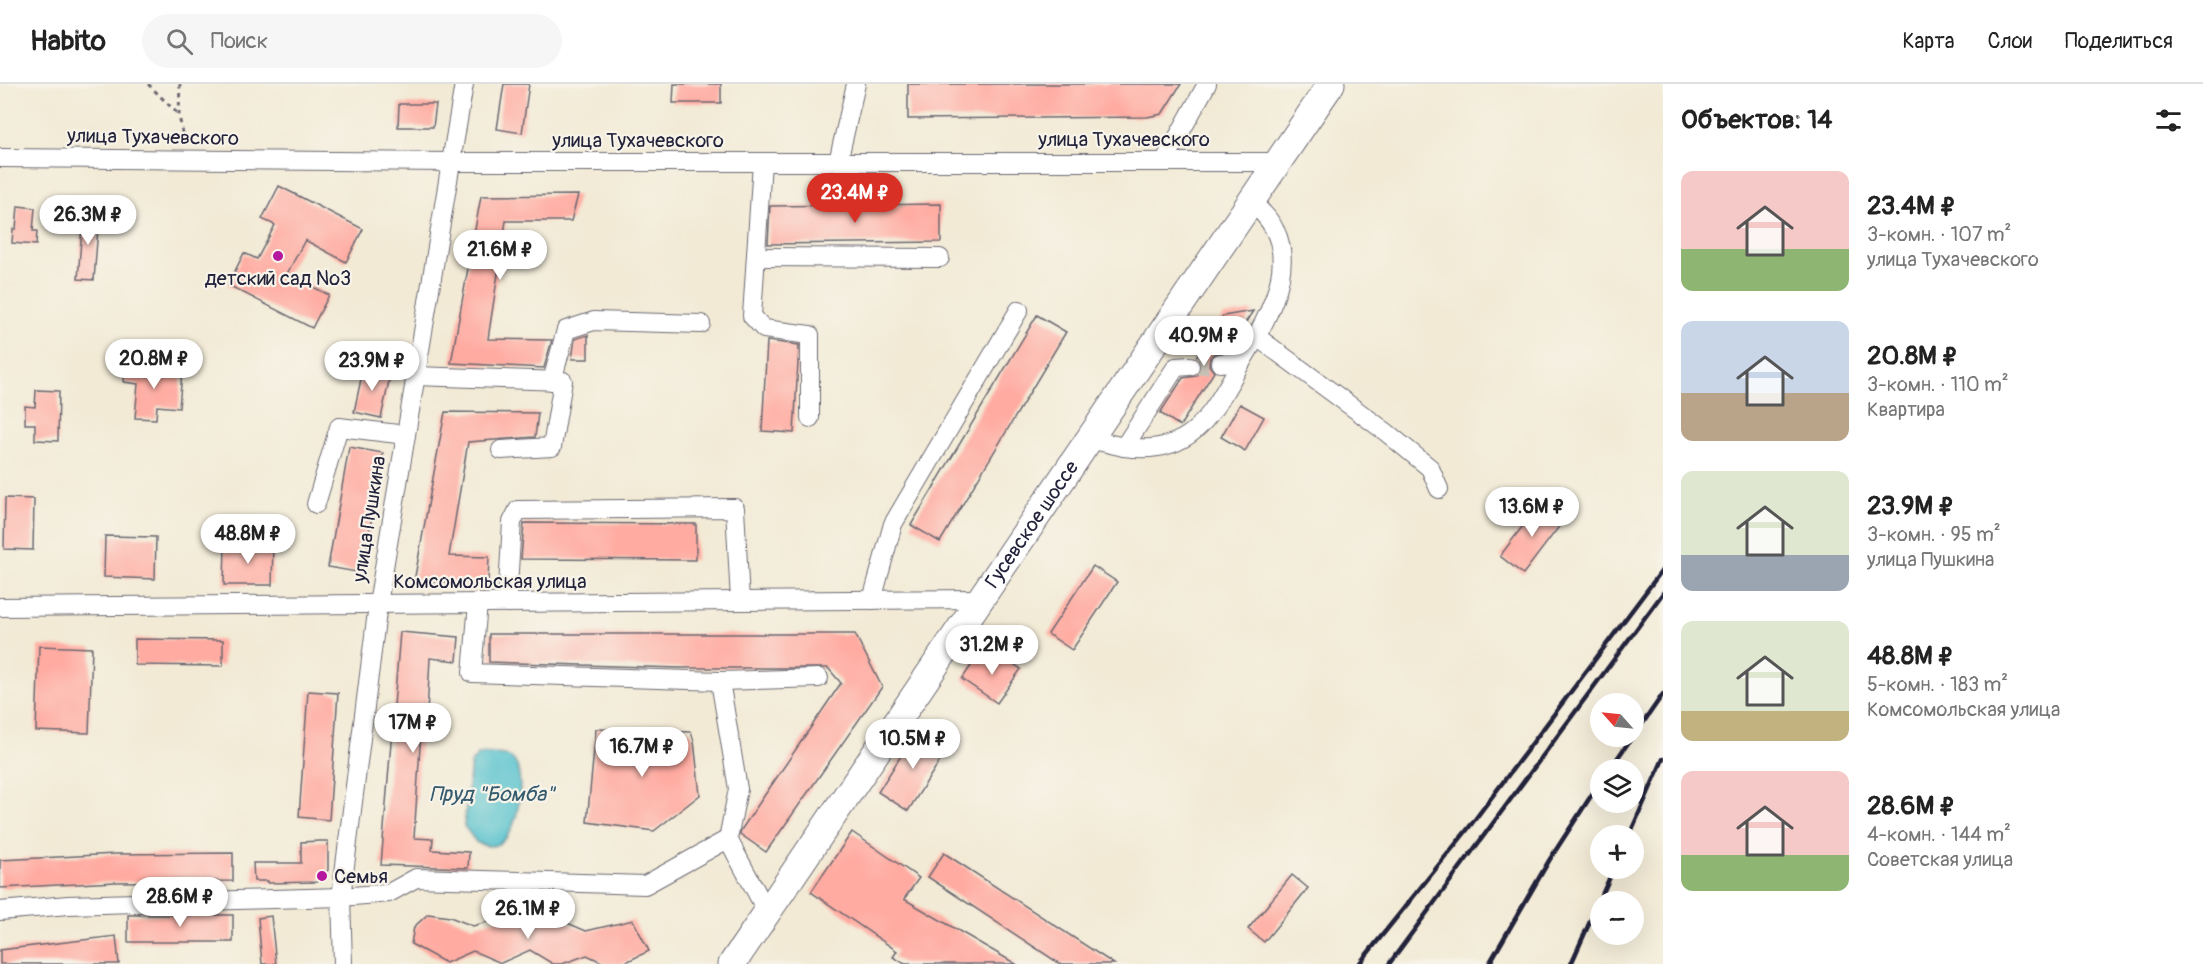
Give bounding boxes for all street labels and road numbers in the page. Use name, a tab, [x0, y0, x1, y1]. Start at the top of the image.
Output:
street label: улица Тухачевского	[66, 123, 239, 151]
street label: улица Тухачевского	[1037, 127, 1210, 152]
street label: улица Тухачевского	[551, 128, 724, 153]
street label: улица Пушкина	[347, 454, 391, 585]
street label: Гусевское шоссе	[979, 456, 1084, 593]
street label: Комсомольская улица	[393, 569, 587, 594]

